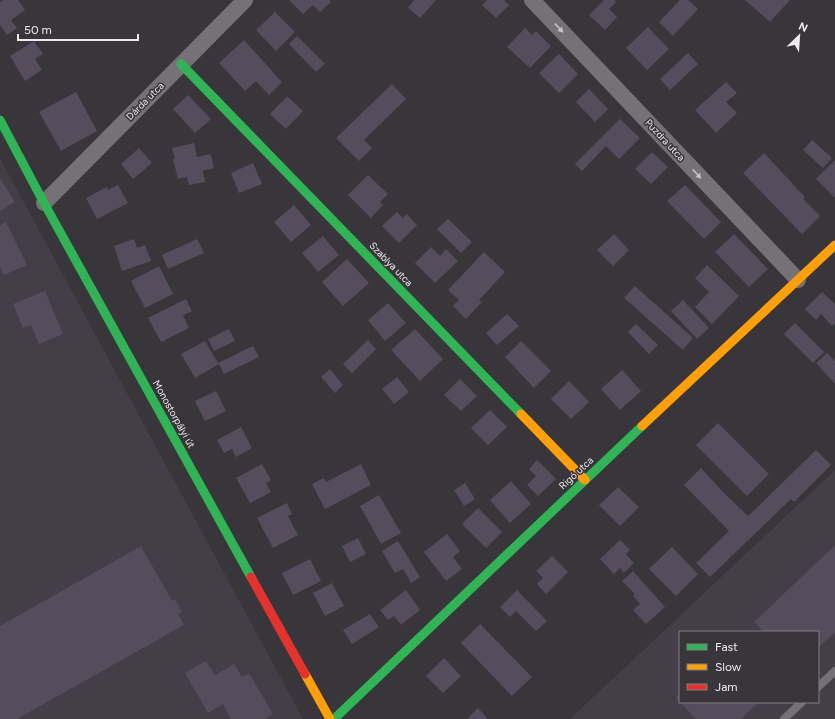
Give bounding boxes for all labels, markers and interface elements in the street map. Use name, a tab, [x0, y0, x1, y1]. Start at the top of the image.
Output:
scale bar	[18, 16, 138, 42]
north arrow	[779, 16, 819, 56]
text: N	[796, 20, 810, 35]
text: 50 m	[24, 23, 52, 37]
one-way arrow	[554, 23, 564, 33]
street label: Dárda utca	[123, 79, 167, 123]
street label: Puzdra utca	[642, 116, 688, 164]
one-way arrow	[692, 168, 701, 179]
street label: Szablya utca	[367, 239, 415, 289]
street label: Monostorpályi út	[150, 378, 198, 451]
street label: Rigó utca	[556, 454, 596, 492]
legend	[679, 631, 819, 703]
text: Fast	[715, 640, 738, 654]
text: Slow	[715, 660, 742, 674]
text: Jam	[715, 680, 738, 694]

